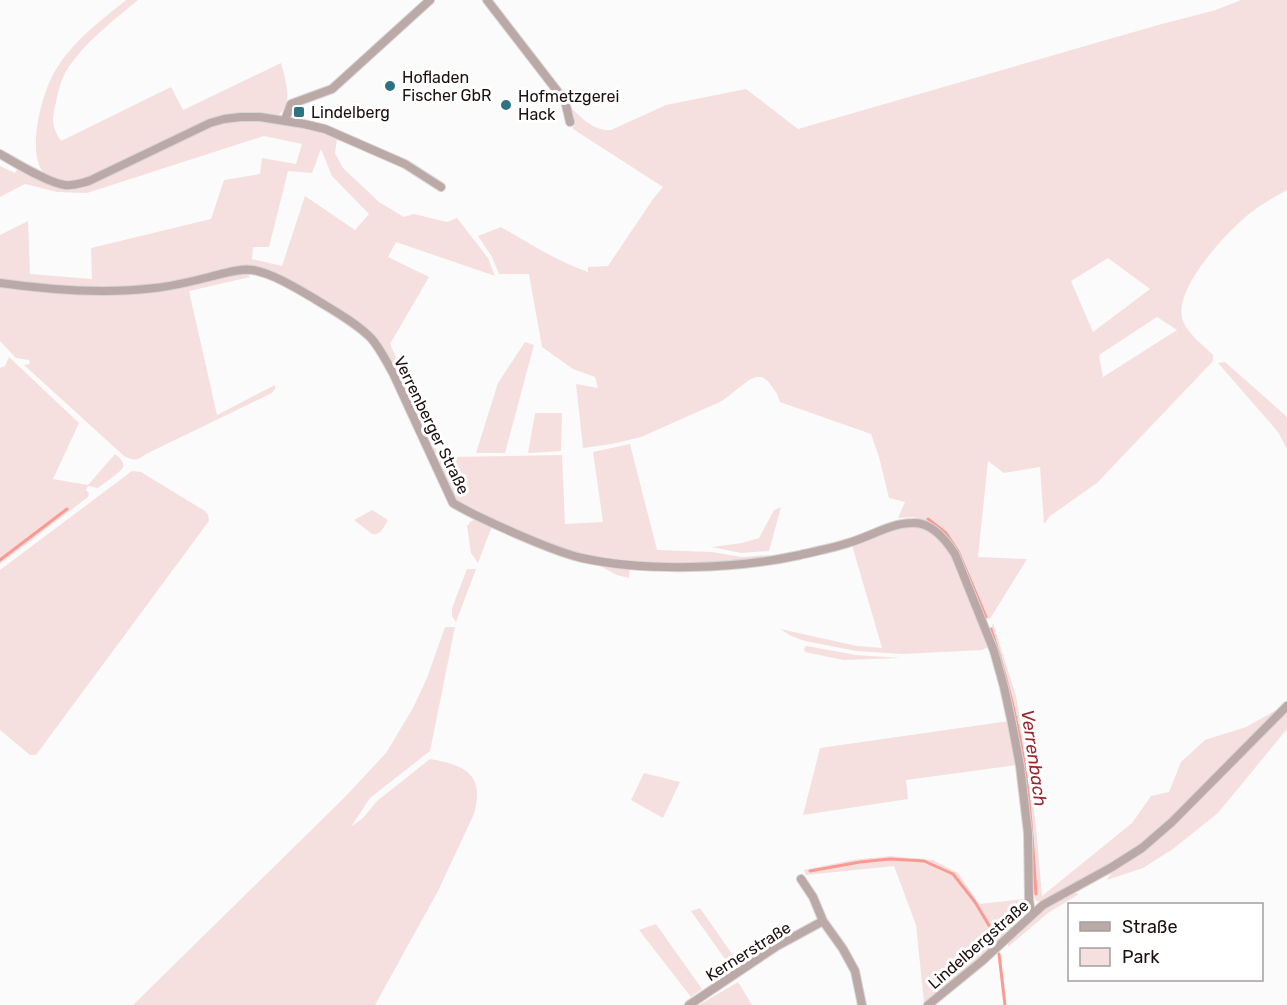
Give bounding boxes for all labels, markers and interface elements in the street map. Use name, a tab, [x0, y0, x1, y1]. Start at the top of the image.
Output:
place label: Hofladen Fischer GbR	[402, 68, 491, 105]
marker: Hofladen Fischer GbR	[383, 79, 397, 93]
place label: Hofmetzgerei Hack	[518, 87, 619, 124]
marker: Hofmetzgerei Hack	[499, 98, 513, 112]
place label: Lindelberg	[311, 103, 390, 122]
marker: Lindelberg	[292, 105, 306, 119]
street label: Verrenberger Straße	[390, 353, 473, 497]
water label: Verrenbach	[1016, 708, 1052, 808]
street label: Lindelbergstraße	[924, 896, 1032, 993]
legend	[1068, 903, 1263, 981]
text: Straße	[1122, 916, 1178, 938]
street label: Kernerstraße	[702, 918, 794, 985]
text: Park	[1122, 946, 1160, 968]

